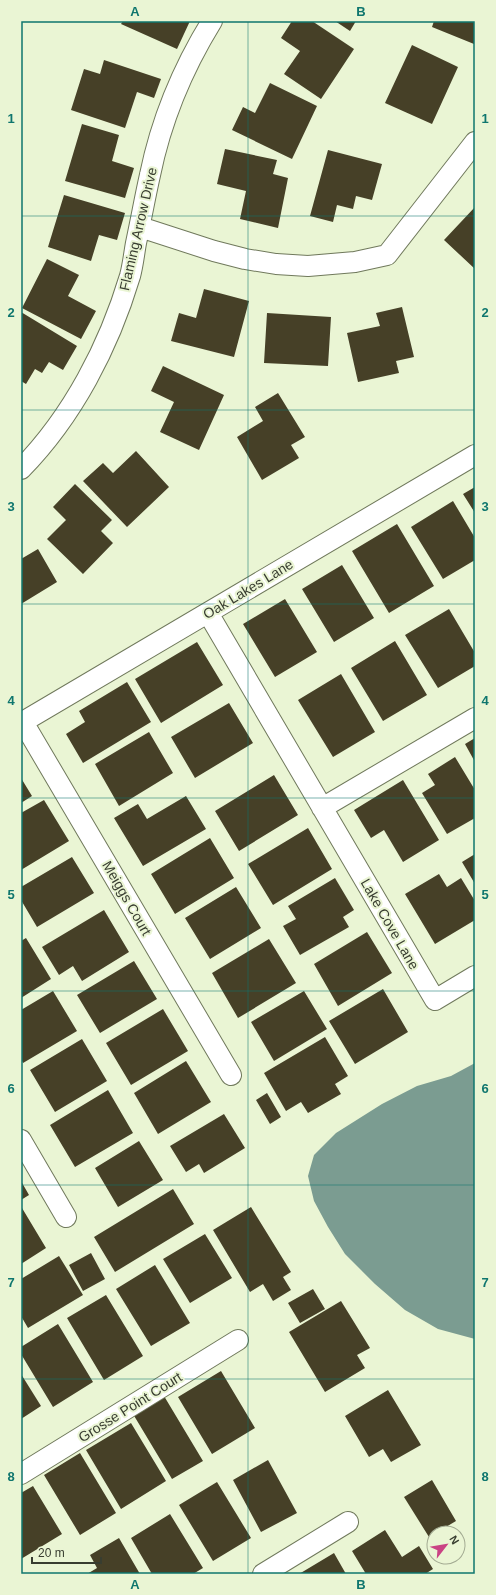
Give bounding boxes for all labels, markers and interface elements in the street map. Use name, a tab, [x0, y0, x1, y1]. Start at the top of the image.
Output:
text: A	[130, 4, 140, 19]
text: B	[356, 4, 366, 19]
text: 1	[7, 111, 15, 126]
text: 1	[481, 111, 489, 126]
street label: Flaming Arrow Drive	[116, 166, 160, 292]
text: 2	[7, 305, 15, 320]
text: 2	[481, 305, 489, 320]
text: 3	[7, 499, 15, 514]
text: 3	[481, 499, 489, 514]
street label: Oak Lakes Lane	[200, 556, 296, 622]
text: 4	[7, 693, 15, 708]
text: 4	[481, 693, 489, 708]
street label: Meiggs Court	[99, 858, 155, 938]
street label: Lake Cove Lane	[358, 876, 423, 972]
text: 5	[7, 887, 15, 902]
text: 5	[481, 887, 489, 902]
text: 6	[7, 1081, 15, 1096]
text: 6	[481, 1081, 489, 1096]
text: 7	[7, 1275, 15, 1290]
text: 7	[481, 1275, 489, 1290]
street label: Grosse Point Court	[75, 1369, 185, 1445]
text: 8	[7, 1469, 15, 1484]
text: 8	[481, 1469, 489, 1484]
north arrow	[426, 1525, 466, 1565]
text: N	[447, 1533, 462, 1546]
scale bar	[32, 1539, 101, 1565]
text: 20 m	[38, 1546, 65, 1560]
text: A	[130, 1577, 140, 1592]
text: B	[356, 1577, 366, 1592]

